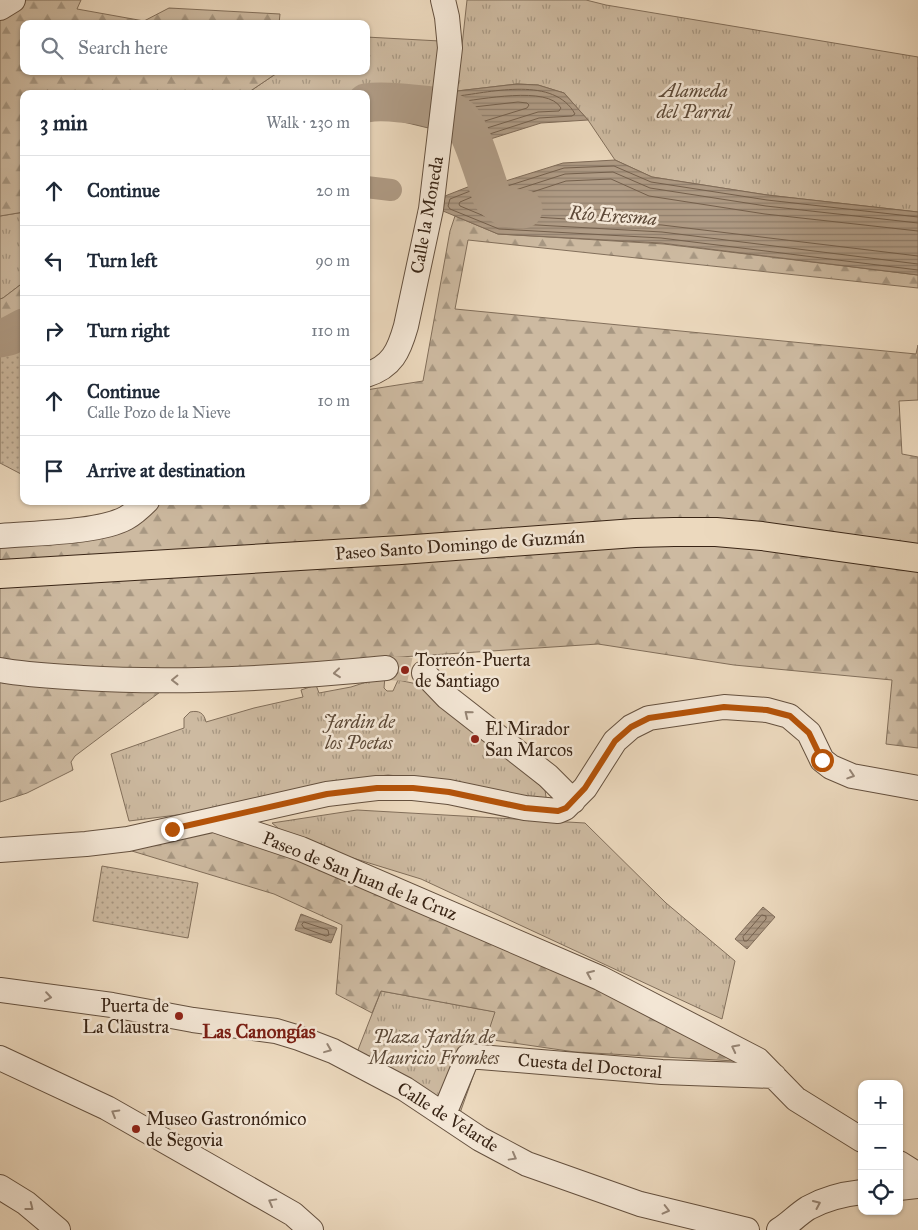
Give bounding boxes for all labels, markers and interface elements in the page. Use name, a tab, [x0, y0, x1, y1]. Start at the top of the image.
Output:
search box	[20, 20, 370, 75]
icon: search	[38, 34, 66, 62]
text: Search here	[78, 36, 168, 59]
park label: Alameda del Parral	[656, 80, 733, 123]
text: 3 min	[40, 110, 88, 136]
text: Walk · 230 m	[266, 113, 350, 132]
street label: Calle la Moneda	[406, 154, 448, 275]
icon: ahead	[40, 177, 68, 205]
text: Continue	[87, 179, 160, 202]
text: 20 m	[316, 181, 350, 200]
water label: Río Eresma	[567, 201, 658, 230]
icon: left	[40, 247, 68, 275]
text: Turn left	[87, 249, 157, 272]
text: 90 m	[315, 251, 350, 270]
icon: right	[40, 317, 68, 345]
text: Turn right	[87, 319, 170, 342]
text: 110 m	[311, 321, 350, 340]
text: Continue	[87, 380, 160, 403]
icon: ahead	[40, 387, 68, 415]
text: 10 m	[318, 391, 350, 410]
text: Calle Pozo de la Nieve	[87, 403, 231, 422]
icon: arrive	[40, 457, 68, 485]
text: Arrive at destination	[87, 459, 245, 482]
street label: Paseo Santo Domingo de Guzmán	[334, 525, 586, 566]
place label: Torreón-Puerta de Santiago	[415, 649, 531, 693]
marker: Torreón-Puerta de Santiago	[399, 664, 411, 676]
one-way arrow	[333, 667, 341, 678]
one-way arrow	[171, 675, 178, 685]
park label: Jardin de los Poetas	[322, 711, 396, 754]
one-way arrow	[465, 711, 474, 720]
place label: El Mirador San Marcos	[485, 718, 573, 761]
marker: El Mirador San Marcos	[469, 733, 481, 745]
route start	[811, 749, 834, 772]
one-way arrow	[847, 769, 855, 779]
route end	[161, 818, 184, 841]
street label: Paseo de San Juan de la Cruz	[259, 827, 461, 926]
one-way arrow	[586, 969, 595, 980]
one-way arrow	[44, 991, 53, 1001]
place label: Puerta de La Claustra	[83, 995, 169, 1038]
marker: Puerta de La Claustra	[173, 1010, 185, 1022]
district label: Las Canongías	[202, 1020, 316, 1044]
park label: Plaza Jardín de Mauricio Fromkes	[367, 1026, 500, 1069]
one-way arrow	[323, 1043, 331, 1053]
one-way arrow	[731, 1044, 740, 1054]
street label: Cuesta del Doctoral	[517, 1049, 663, 1083]
street label: Calle de Velarde	[393, 1077, 503, 1157]
map controls	[858, 1080, 903, 1215]
button: +	[858, 1080, 903, 1125]
place label: Museo Gastronómico de Segovia	[146, 1108, 306, 1152]
one-way arrow	[112, 1109, 121, 1119]
marker: Museo Gastronómico de Segovia	[130, 1123, 142, 1135]
button: −	[858, 1125, 903, 1170]
one-way arrow	[508, 1151, 517, 1161]
button: locate	[858, 1170, 903, 1215]
one-way arrow	[268, 1198, 277, 1208]
one-way arrow	[812, 1200, 821, 1211]
one-way arrow	[24, 1202, 33, 1210]
one-way arrow	[662, 1204, 671, 1215]

